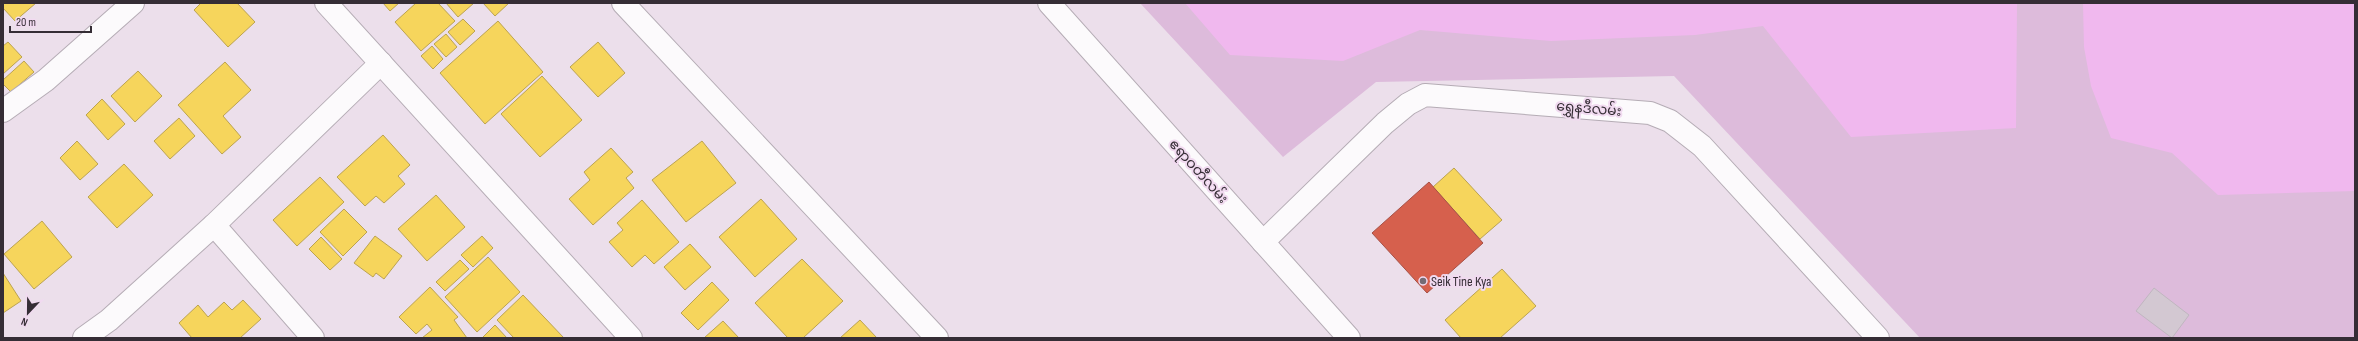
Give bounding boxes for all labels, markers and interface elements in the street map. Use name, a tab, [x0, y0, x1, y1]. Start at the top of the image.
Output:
scale bar	[10, 8, 91, 34]
text: 20 m	[16, 15, 36, 30]
street label: ရွှေနဒီလမ်း	[1555, 95, 1622, 123]
street label: ဧရာဝတီလမ်း	[1163, 135, 1233, 209]
place label: Seik Tine Kya	[1431, 273, 1492, 290]
marker: Seik Tine Kya	[1418, 276, 1428, 286]
north arrow	[8, 293, 48, 333]
text: N	[19, 315, 30, 329]

